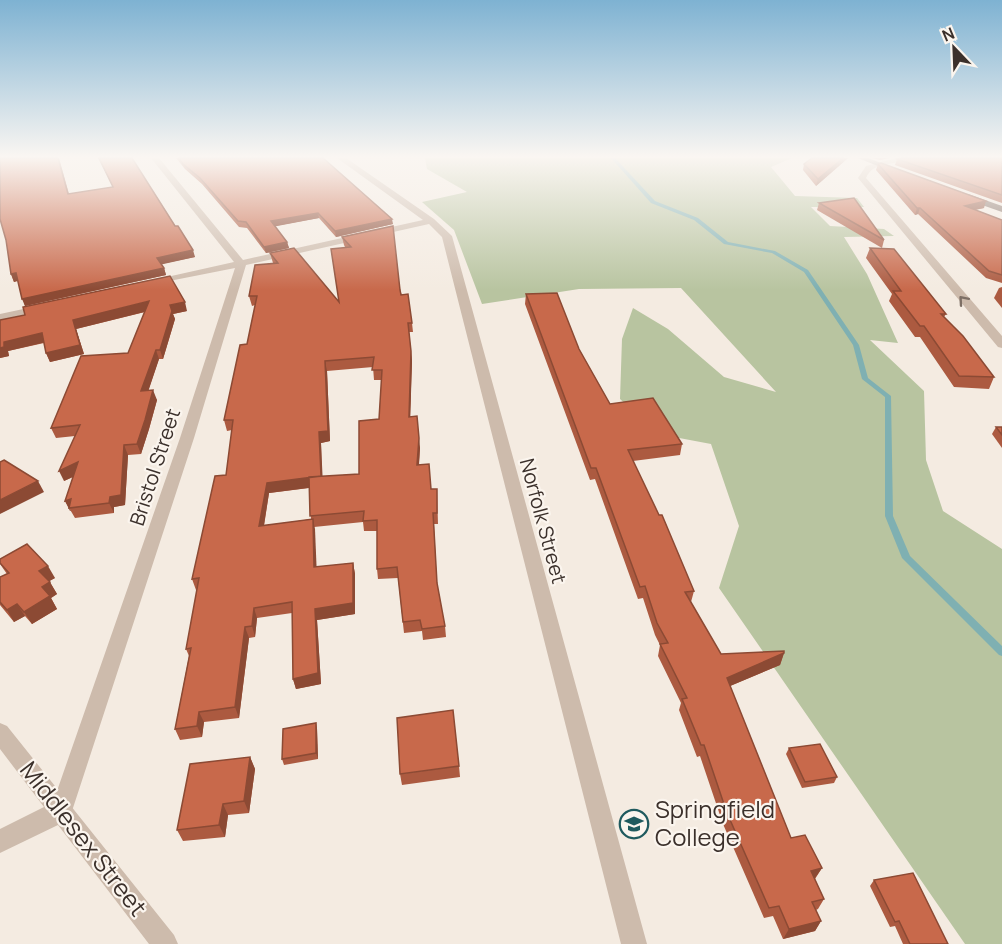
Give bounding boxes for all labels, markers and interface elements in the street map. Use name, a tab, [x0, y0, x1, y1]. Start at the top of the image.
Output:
north arrow	[924, 18, 984, 78]
text: N	[939, 22, 958, 47]
one-way arrow	[960, 296, 971, 307]
street label: Bristol Street	[123, 405, 186, 529]
street label: Norfolk Street	[514, 455, 573, 586]
street label: Middlesex Street	[13, 754, 155, 922]
place label: Springfield College	[655, 792, 775, 853]
school or university icon: Springfield College	[618, 808, 650, 840]

